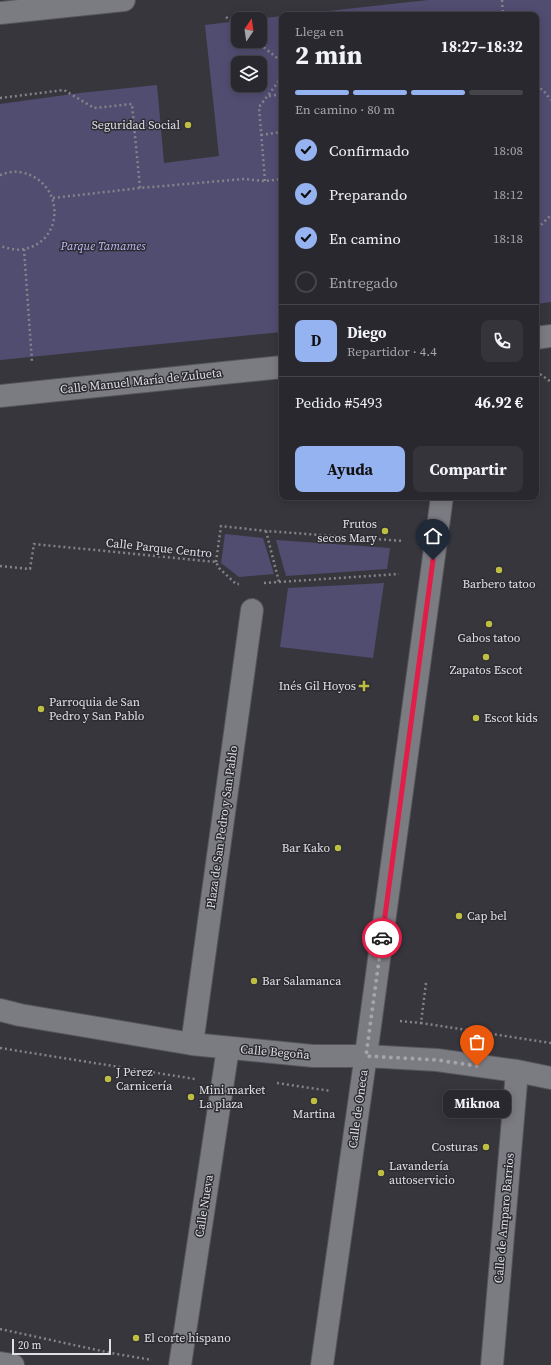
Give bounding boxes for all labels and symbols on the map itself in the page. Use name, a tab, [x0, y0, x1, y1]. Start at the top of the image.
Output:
north arrow	[231, 12, 267, 48]
place label: Seguridad Social	[92, 117, 180, 133]
marker: Seguridad Social	[183, 120, 193, 130]
park label: Parque Tamames	[60, 238, 146, 254]
street label: Calle Manuel María de Zulueta	[59, 364, 224, 397]
place label: Frutos secos Mary	[317, 516, 378, 546]
pin	[416, 519, 450, 560]
marker: Frutos secos Mary	[380, 526, 390, 536]
street label: Calle Parque Centro	[105, 534, 213, 562]
marker: Barbero tatoo	[494, 565, 504, 575]
place label: Barbero tatoo	[462, 576, 536, 592]
marker: Gabos tatoo	[484, 619, 494, 629]
place label: Gabos tatoo	[458, 630, 521, 646]
marker: Zapatos Escot	[481, 652, 491, 662]
place label: Zapatos Escot	[450, 662, 522, 678]
place label: Inés Gil Hoyos	[279, 678, 356, 694]
marker: Inés Gil Hoyos	[359, 681, 369, 691]
place label: Parroquia de San Pedro y San Pablo	[49, 694, 145, 724]
marker: Parroquia de San Pedro y San Pablo	[36, 704, 46, 714]
place label: Escot kids	[484, 710, 538, 726]
marker: Escot kids	[471, 713, 481, 723]
street label: Plaza de San Pedro y San Pablo	[203, 744, 241, 910]
place label: Bar Kako	[282, 840, 330, 856]
marker: Bar Kako	[333, 843, 343, 853]
place label: Cap bel	[467, 908, 507, 924]
marker: Cap bel	[454, 911, 464, 921]
courier	[362, 918, 402, 958]
place label: Bar Salamanca	[262, 973, 342, 989]
marker: Bar Salamanca	[249, 976, 259, 986]
pin	[460, 1025, 494, 1066]
street label: Calle Begoña	[240, 1041, 311, 1063]
place label: J Perez Carnicería	[115, 1064, 173, 1094]
street label: Calle de Oneca	[345, 1068, 372, 1149]
marker: J Perez Carnicería	[103, 1074, 113, 1084]
place label: Mini market La plaza	[199, 1082, 265, 1112]
callout: Miknoa	[443, 1090, 511, 1118]
marker: Mini market La plaza	[186, 1092, 196, 1102]
marker: Martina	[309, 1096, 319, 1106]
place label: Martina	[293, 1106, 336, 1122]
place label: Costuras	[431, 1139, 478, 1155]
marker: Costuras	[481, 1142, 491, 1152]
street label: Calle de Amparo Barrios	[490, 1152, 518, 1284]
place label: Lavandería autoservicio	[389, 1158, 455, 1188]
marker: Lavandería autoservicio	[376, 1168, 386, 1178]
street label: Calle Nueva	[191, 1173, 217, 1238]
place label: El corte hispano	[144, 1330, 231, 1346]
marker: El corte hispano	[131, 1333, 141, 1343]
scale bar	[12, 1337, 111, 1356]

